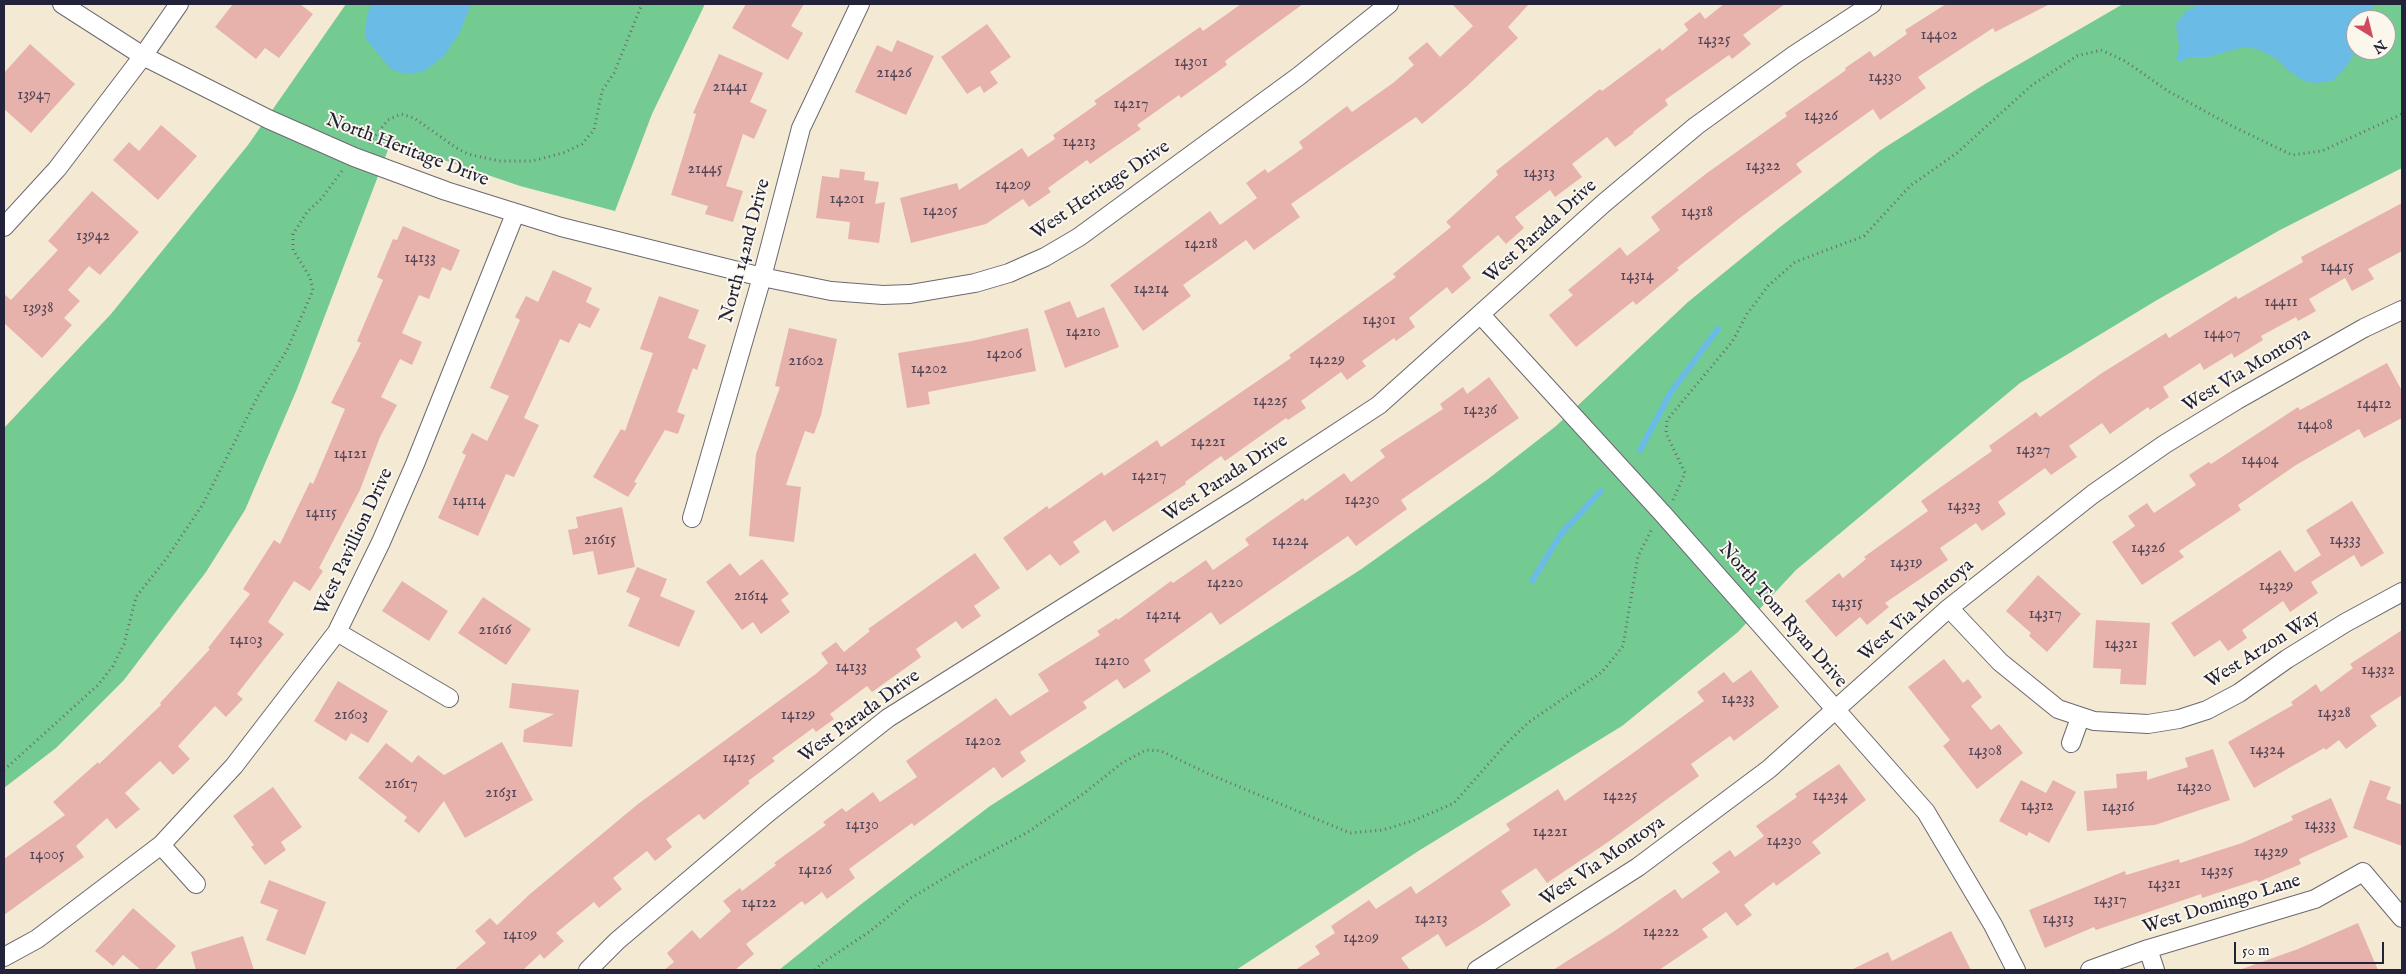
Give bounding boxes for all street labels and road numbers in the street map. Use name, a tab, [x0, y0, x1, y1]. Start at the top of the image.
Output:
street label: North Heritage Drive	[322, 109, 492, 193]
street label: West Heritage Drive	[1027, 136, 1175, 246]
street label: West Parada Drive	[1480, 175, 1602, 289]
street label: North 142nd Drive	[716, 177, 776, 325]
street label: West Via Montoya	[2179, 324, 2315, 418]
street label: West Parada Drive	[1159, 430, 1293, 528]
street label: West Pavillion Drive	[311, 465, 399, 619]
street label: North Tom Ryan Drive	[1713, 539, 1851, 693]
street label: West Via Montoya	[1855, 555, 1979, 667]
street label: West Arzon Way	[2202, 606, 2324, 694]
street label: West Parada Drive	[795, 665, 925, 769]
street label: West Via Montoya	[1537, 812, 1669, 912]
street label: West Domingo Lane	[2140, 870, 2304, 940]

